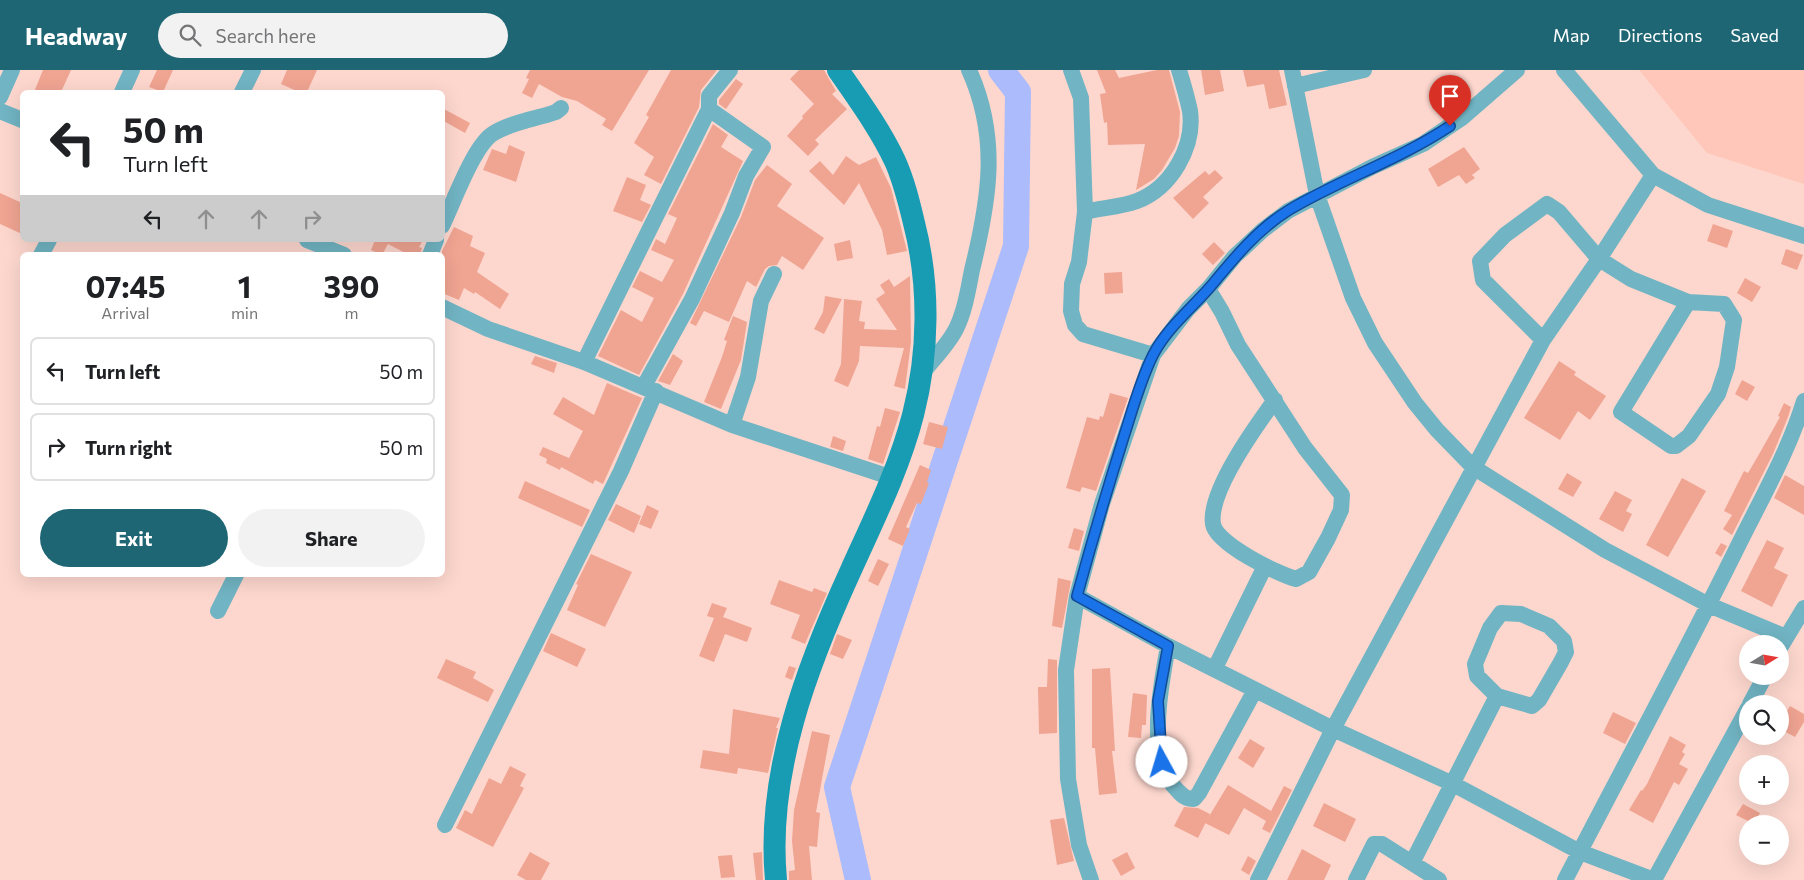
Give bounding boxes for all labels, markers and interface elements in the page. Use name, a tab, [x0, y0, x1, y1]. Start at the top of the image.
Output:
search box	[158, 13, 508, 58]
text: Headway	[25, 21, 128, 50]
icon: search	[176, 21, 204, 49]
text: Search here	[216, 24, 316, 47]
text: Map	[1553, 24, 1590, 46]
text: Directions	[1618, 24, 1702, 46]
text: Saved	[1730, 24, 1779, 46]
pin	[1429, 75, 1471, 126]
icon: arrive	[1436, 82, 1464, 110]
text: 50 m	[123, 107, 204, 150]
icon: left	[40, 110, 105, 175]
text: Turn left	[123, 150, 208, 177]
icon: left	[139, 205, 167, 233]
icon: ahead	[192, 205, 220, 233]
icon: ahead	[245, 205, 273, 233]
icon: right	[298, 205, 326, 233]
text: 07:45	[85, 267, 165, 304]
text: 1	[238, 267, 251, 304]
text: 390	[324, 267, 380, 304]
text: Arrival	[101, 303, 150, 322]
text: min	[231, 303, 258, 322]
text: m	[345, 303, 359, 322]
icon: left	[42, 357, 70, 385]
text: Turn left	[85, 360, 160, 383]
text: 50 m	[379, 360, 423, 383]
icon: right	[42, 433, 70, 461]
text: Turn right	[85, 436, 172, 459]
text: 50 m	[379, 436, 423, 459]
button: Exit	[40, 509, 228, 567]
button: Share	[238, 509, 425, 567]
north arrow	[1739, 635, 1789, 685]
map controls	[1739, 635, 1789, 865]
button: search	[1739, 695, 1789, 745]
position arrow	[1135, 735, 1187, 787]
button: +	[1739, 755, 1789, 805]
button: −	[1739, 815, 1789, 865]

